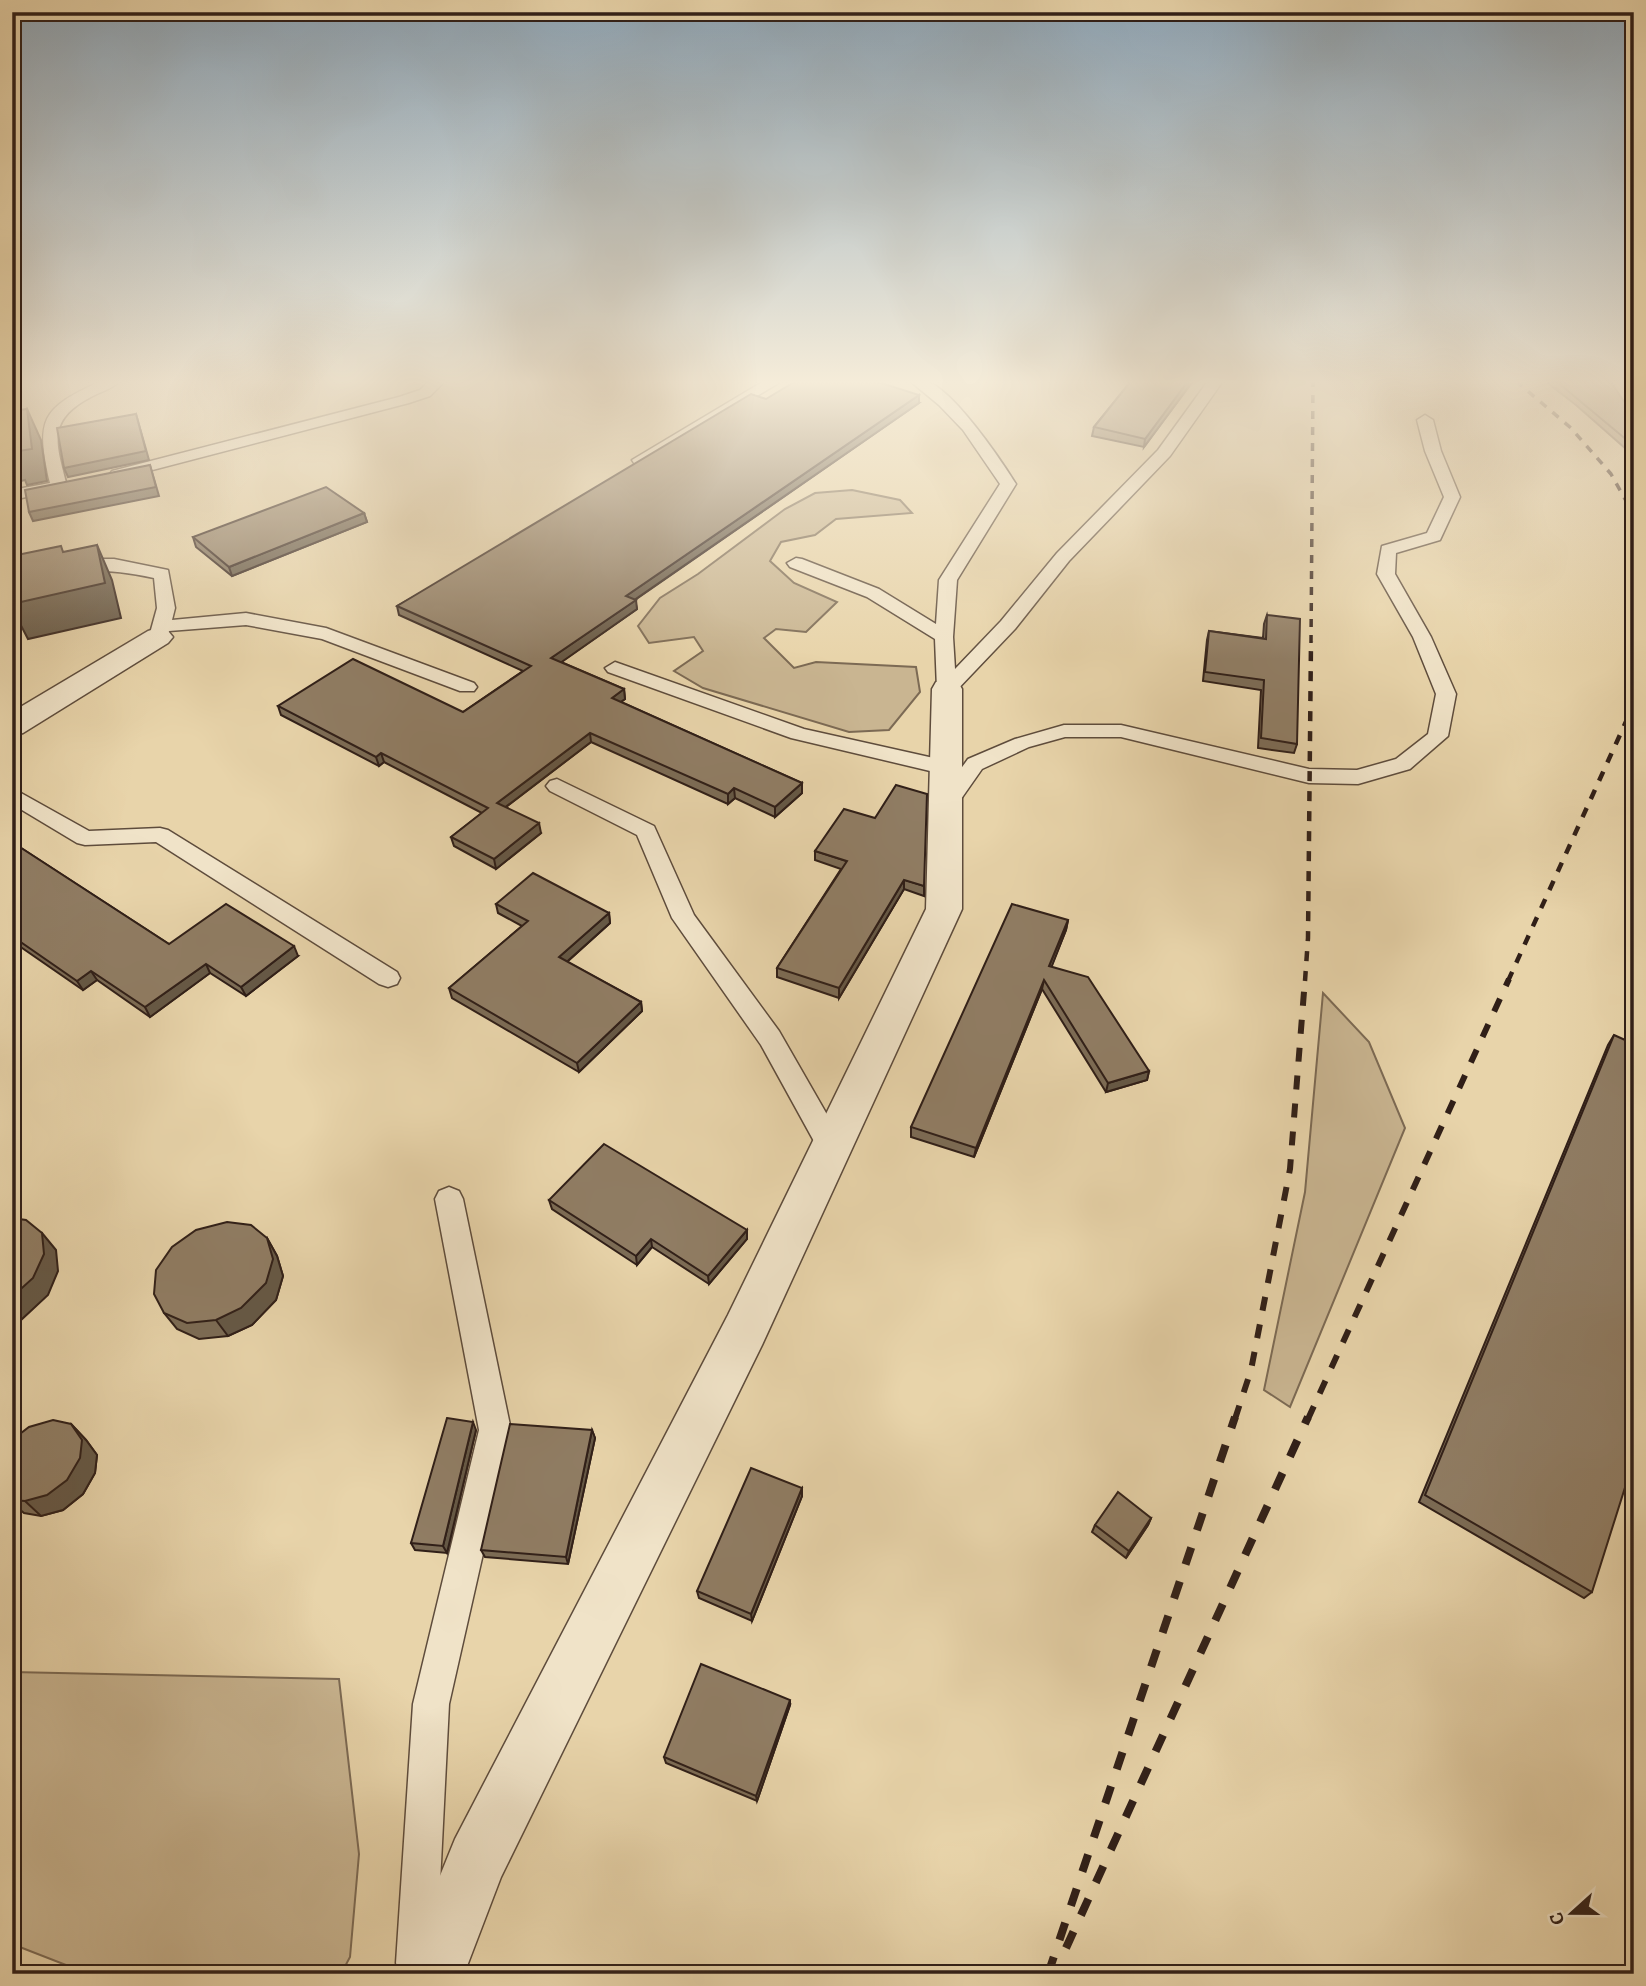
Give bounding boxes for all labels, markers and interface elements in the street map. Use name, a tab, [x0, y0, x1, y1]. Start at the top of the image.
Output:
north arrow	[1538, 1878, 1608, 1948]
text: С	[1543, 1909, 1571, 1929]

